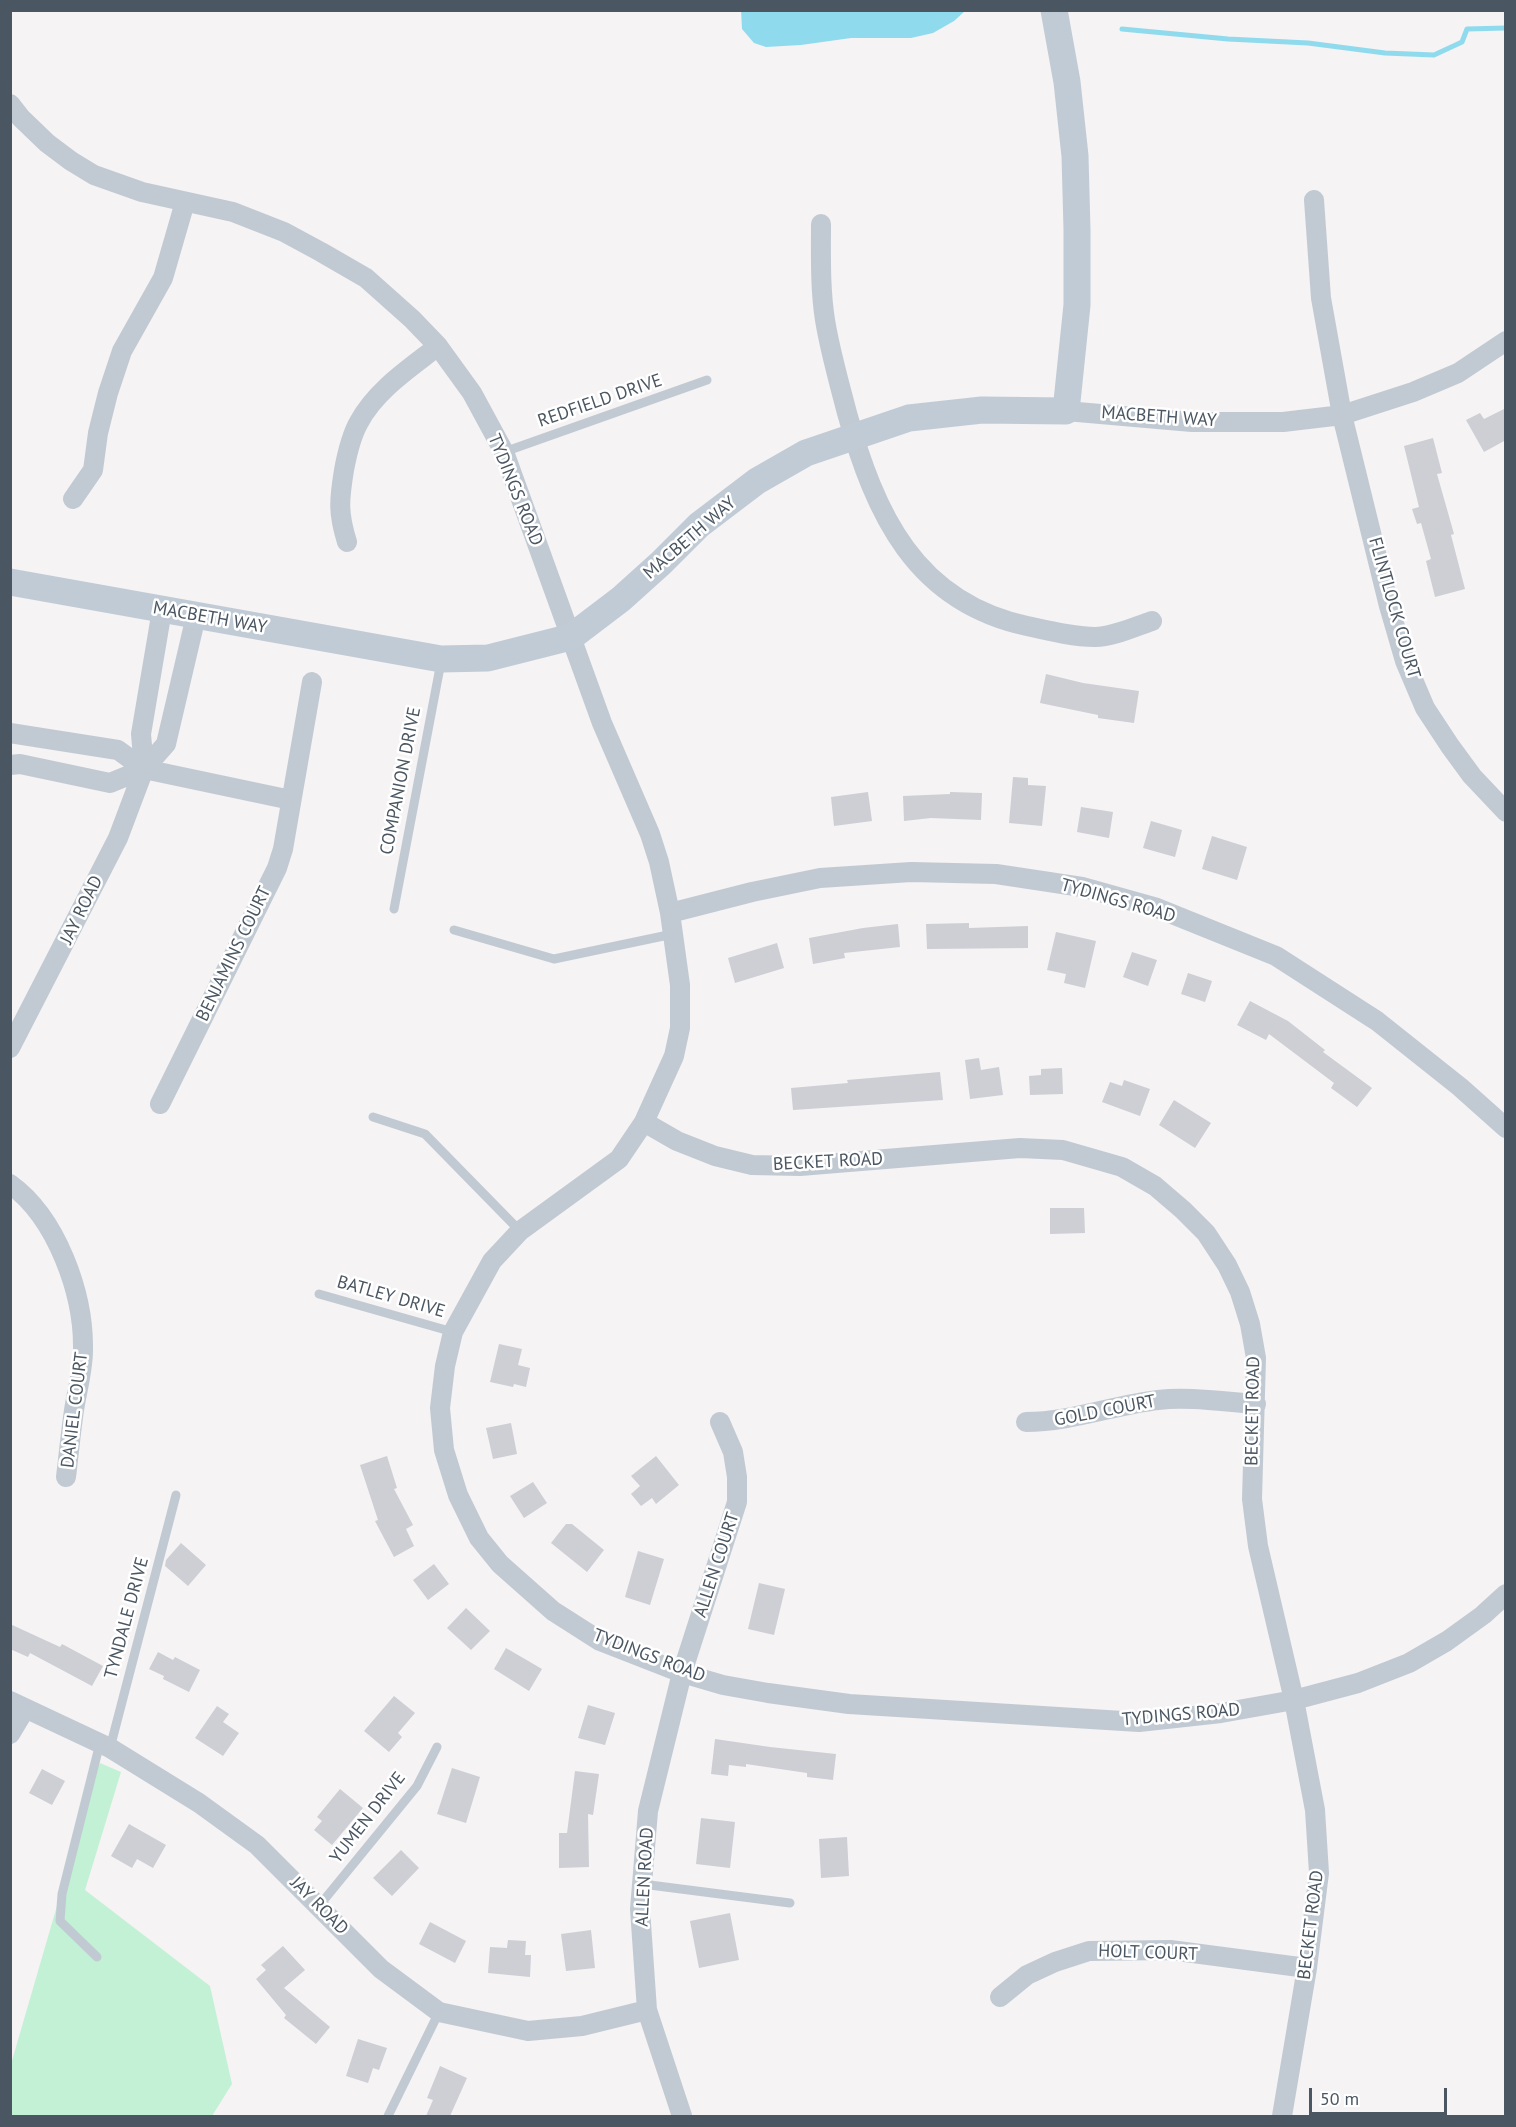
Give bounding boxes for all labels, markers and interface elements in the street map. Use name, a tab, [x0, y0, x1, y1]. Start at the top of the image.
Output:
street label: REDFIELD DRIVE	[535, 370, 665, 432]
street label: MACBETH WAY	[1101, 402, 1217, 432]
street label: TYDINGS ROAD	[483, 431, 547, 549]
street label: MACBETH WAY	[639, 492, 741, 584]
street label: FLINTLOCK COURT	[1364, 535, 1424, 681]
street label: MACBETH WAY	[151, 597, 269, 639]
street label: COMPANION DRIVE	[376, 705, 426, 857]
street label: JAY ROAD	[56, 872, 108, 948]
street label: TYDINGS ROAD	[1058, 874, 1178, 928]
street label: BENJAMINS COURT	[192, 883, 276, 1025]
street label: BECKET ROAD	[773, 1148, 883, 1176]
street label: BATLEY DRIVE	[335, 1271, 447, 1323]
street label: DANIEL COURT	[57, 1351, 93, 1469]
street label: BECKET ROAD	[1241, 1356, 1265, 1466]
street label: GOLD COURT	[1053, 1391, 1157, 1431]
street label: ALLEN COURT	[690, 1510, 744, 1620]
street label: TYNDALE DRIVE	[100, 1555, 154, 1681]
street label: TYDINGS ROAD	[590, 1625, 708, 1687]
street label: TYDINGS ROAD	[1121, 1699, 1241, 1731]
street label: YUMEN DRIVE	[326, 1768, 410, 1868]
street label: ALLEN ROAD	[632, 1827, 658, 1927]
street label: BECKET ROAD	[1294, 1869, 1328, 1981]
street label: JAY ROAD	[285, 1872, 353, 1940]
street label: HOLT COURT	[1098, 1940, 1198, 1966]
scale bar	[1312, 2076, 1450, 2114]
text: 50 m	[1320, 2087, 1359, 2110]

